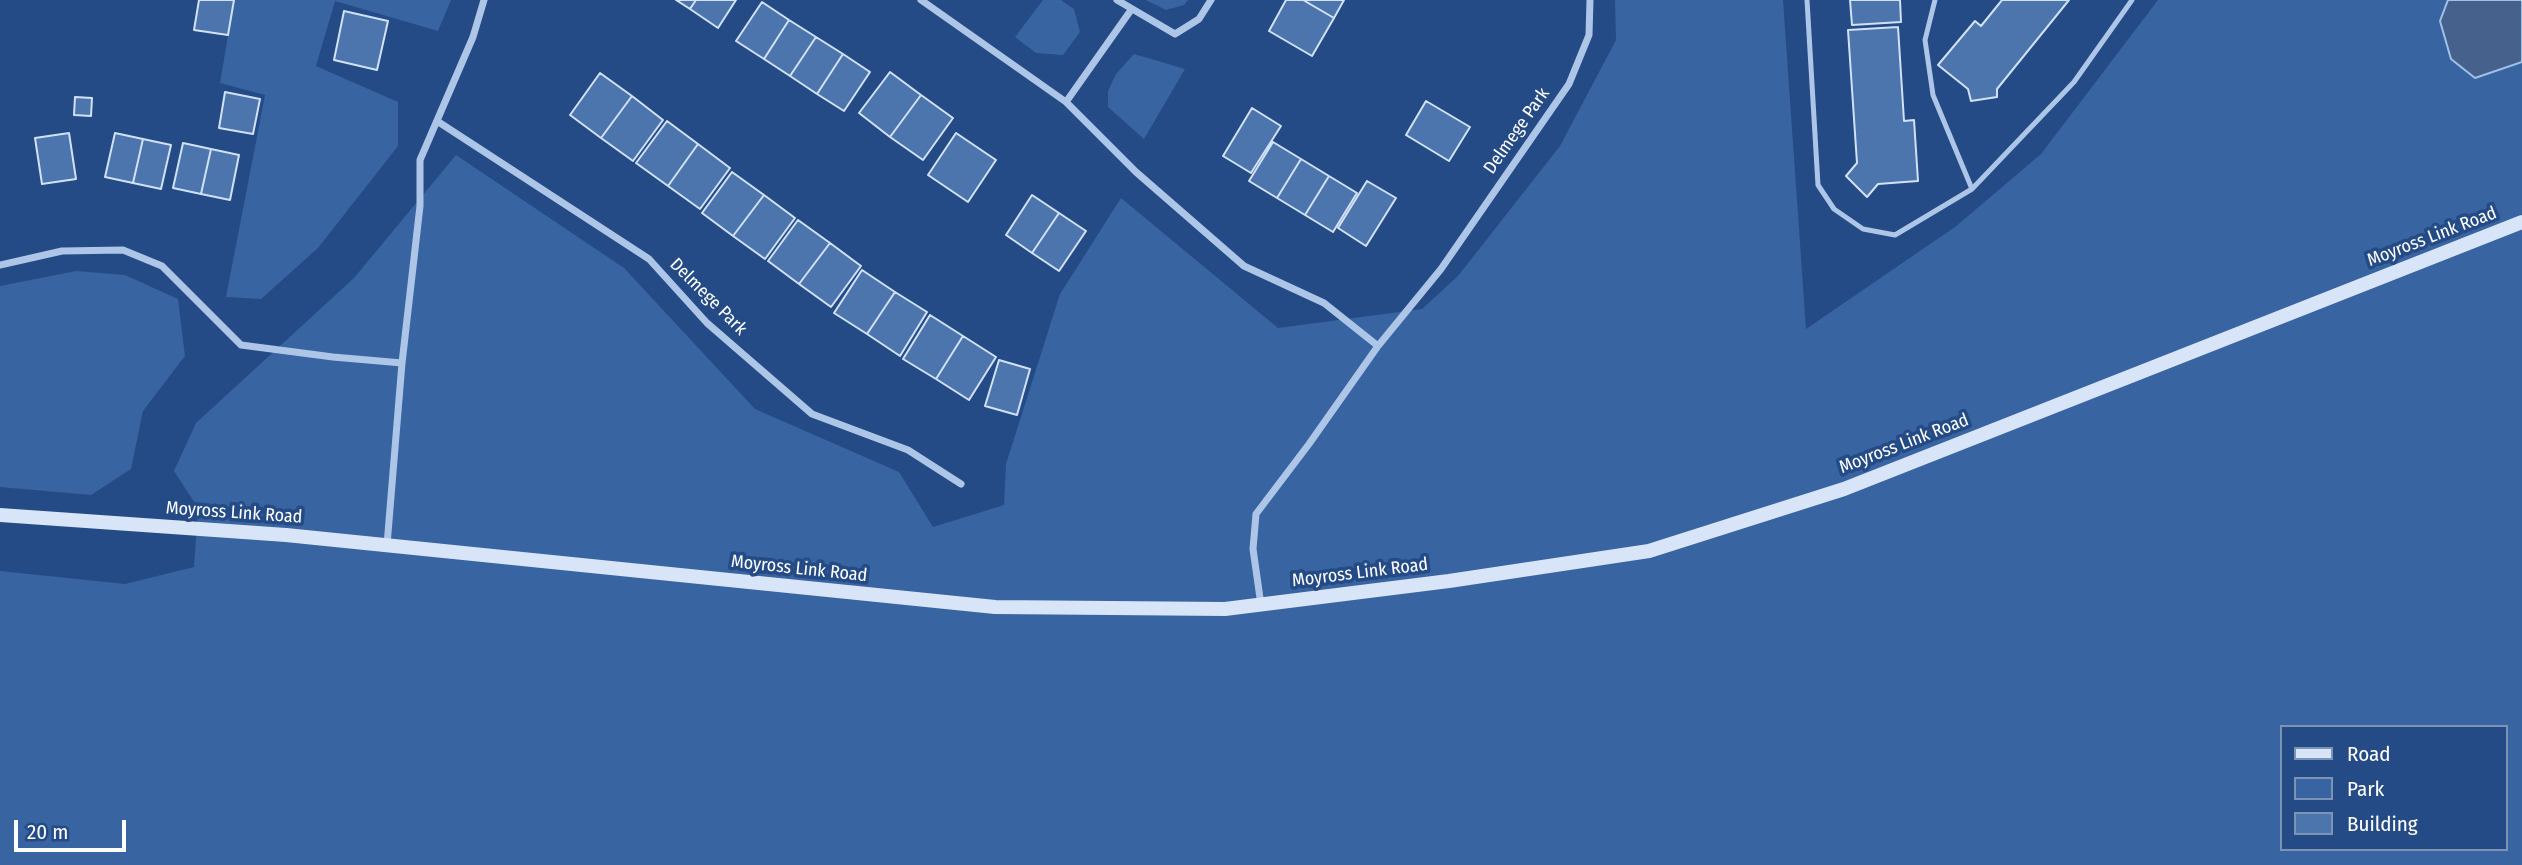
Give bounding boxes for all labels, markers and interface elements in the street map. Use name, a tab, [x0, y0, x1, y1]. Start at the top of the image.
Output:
street label: Delmege Park	[1479, 84, 1555, 178]
street label: Moyross Link Road	[2364, 202, 2500, 272]
street label: Delmege Park	[665, 254, 751, 340]
street label: Moyross Link Road	[1836, 409, 1972, 479]
street label: Moyross Link Road	[165, 497, 303, 529]
street label: Moyross Link Road	[730, 551, 868, 587]
street label: Moyross Link Road	[1291, 554, 1429, 592]
legend	[2280, 725, 2508, 851]
text: Road	[2347, 741, 2391, 767]
text: Park	[2347, 776, 2384, 802]
scale bar	[18, 806, 130, 850]
text: Building	[2347, 811, 2418, 837]
text: 20 m	[27, 819, 68, 845]

